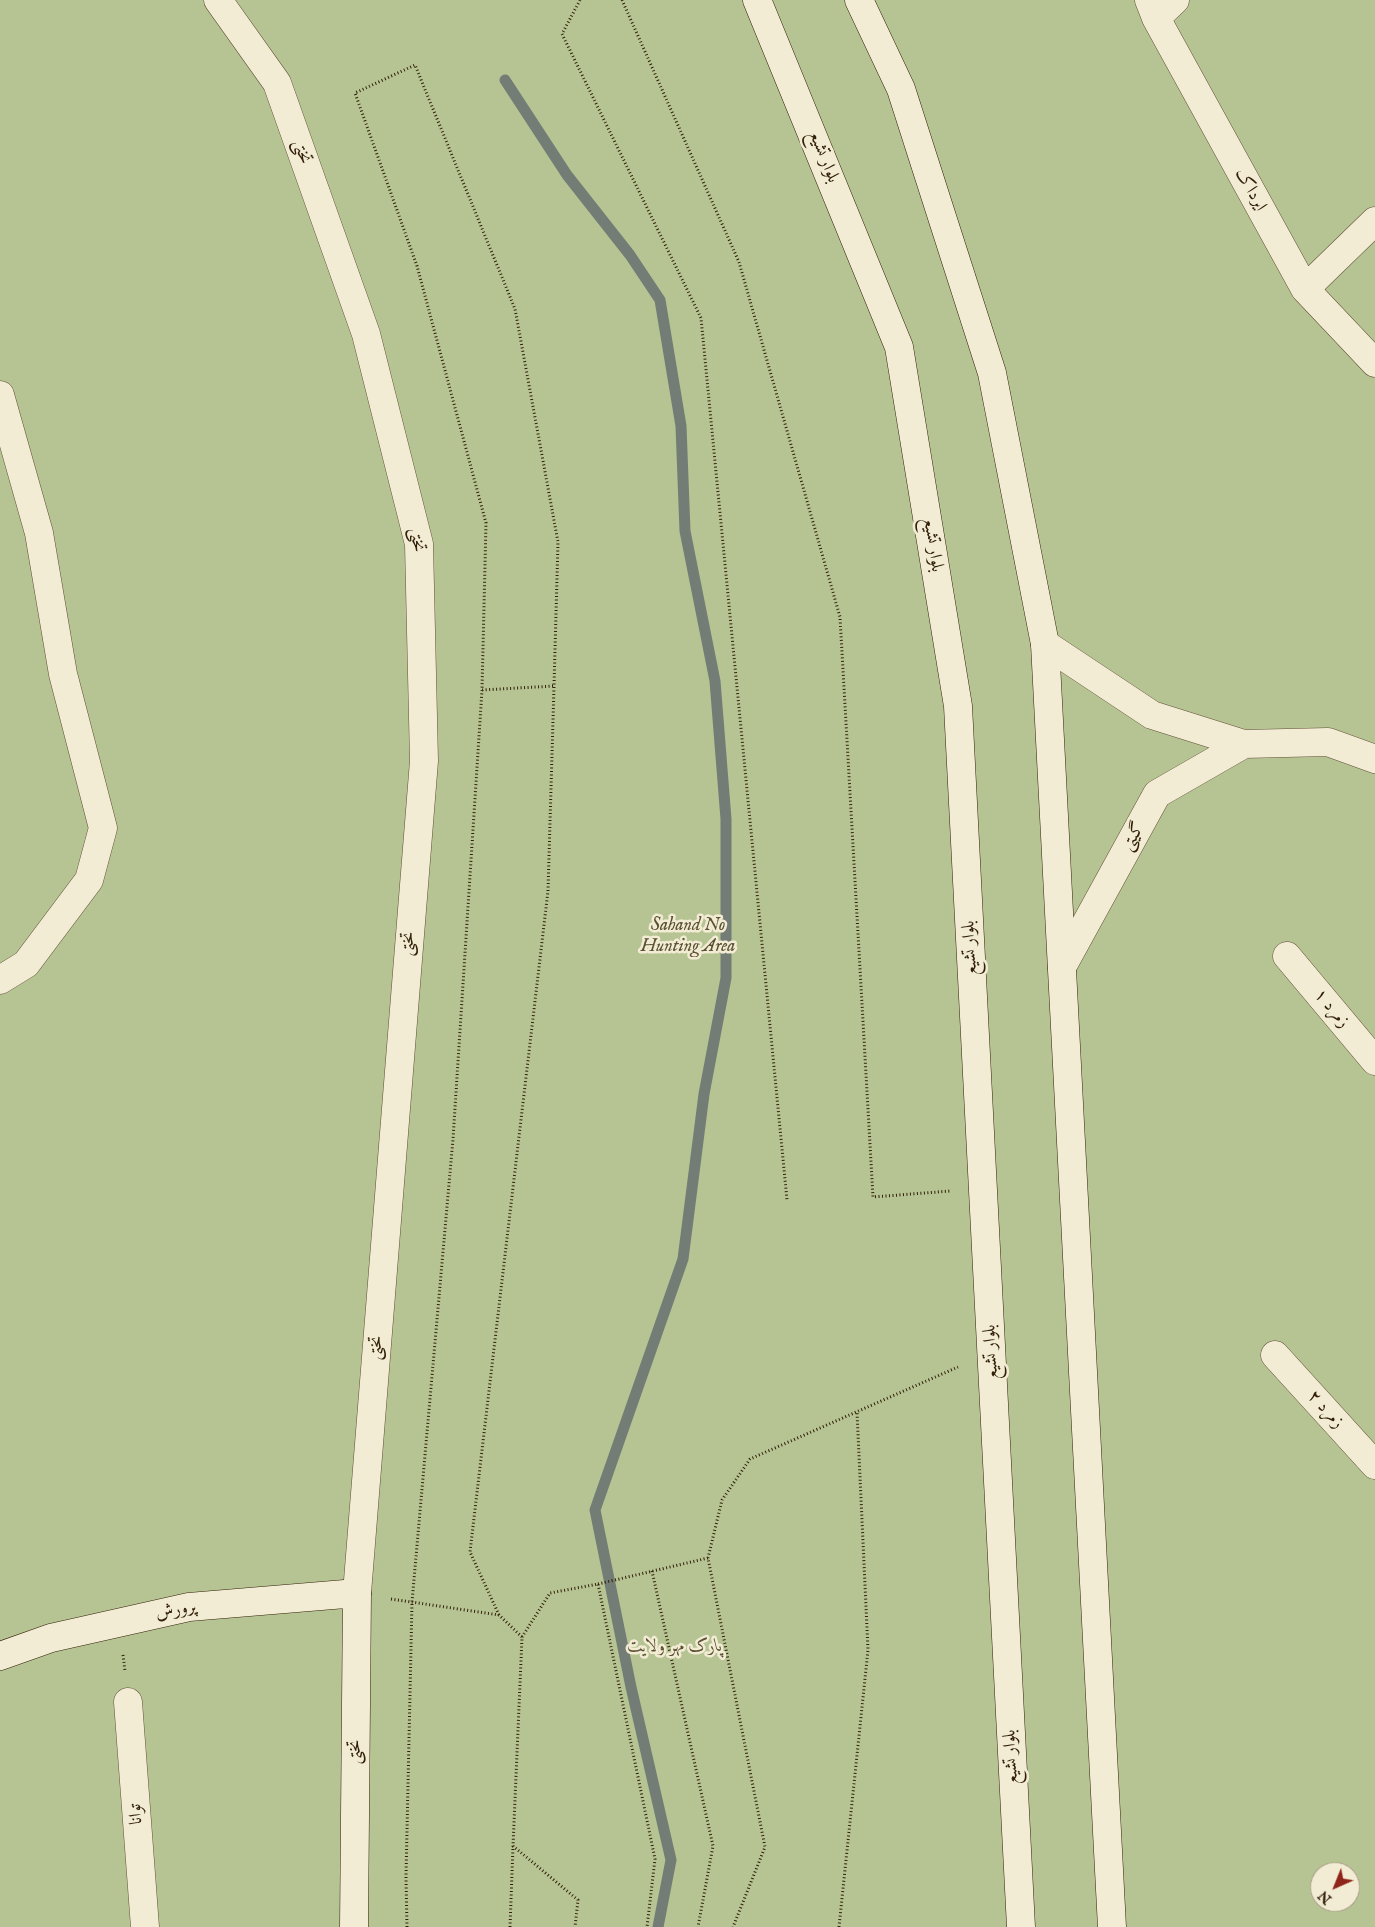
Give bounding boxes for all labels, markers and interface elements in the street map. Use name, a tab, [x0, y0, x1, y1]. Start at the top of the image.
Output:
street label: بلوار تشیع	[803, 128, 843, 186]
street label: تختی	[287, 137, 315, 167]
street label: ایرداک	[1229, 165, 1271, 215]
street label: بلوار تشیع	[917, 516, 947, 574]
street label: تختی	[403, 526, 429, 554]
street label: گیتی	[1117, 819, 1151, 855]
park label: Sahand No Hunting Area	[641, 915, 735, 958]
street label: بلوار تشیع	[959, 920, 983, 976]
street label: تختی	[397, 931, 421, 957]
street label: زمرد ۱	[1308, 985, 1354, 1033]
street label: بلوار تشیع	[980, 1324, 1004, 1380]
street label: تختی	[365, 1335, 389, 1361]
street label: زمرد ۲	[1302, 1386, 1348, 1434]
street label: پرورش	[154, 1597, 198, 1625]
park label: پارک مهر ولایت	[628, 1636, 722, 1658]
street label: بلوار تشیع	[1000, 1729, 1024, 1785]
street label: تختی	[345, 1739, 367, 1765]
street label: توانا	[125, 1803, 149, 1825]
north arrow	[1310, 1862, 1360, 1912]
text: N	[1315, 1886, 1336, 1908]

